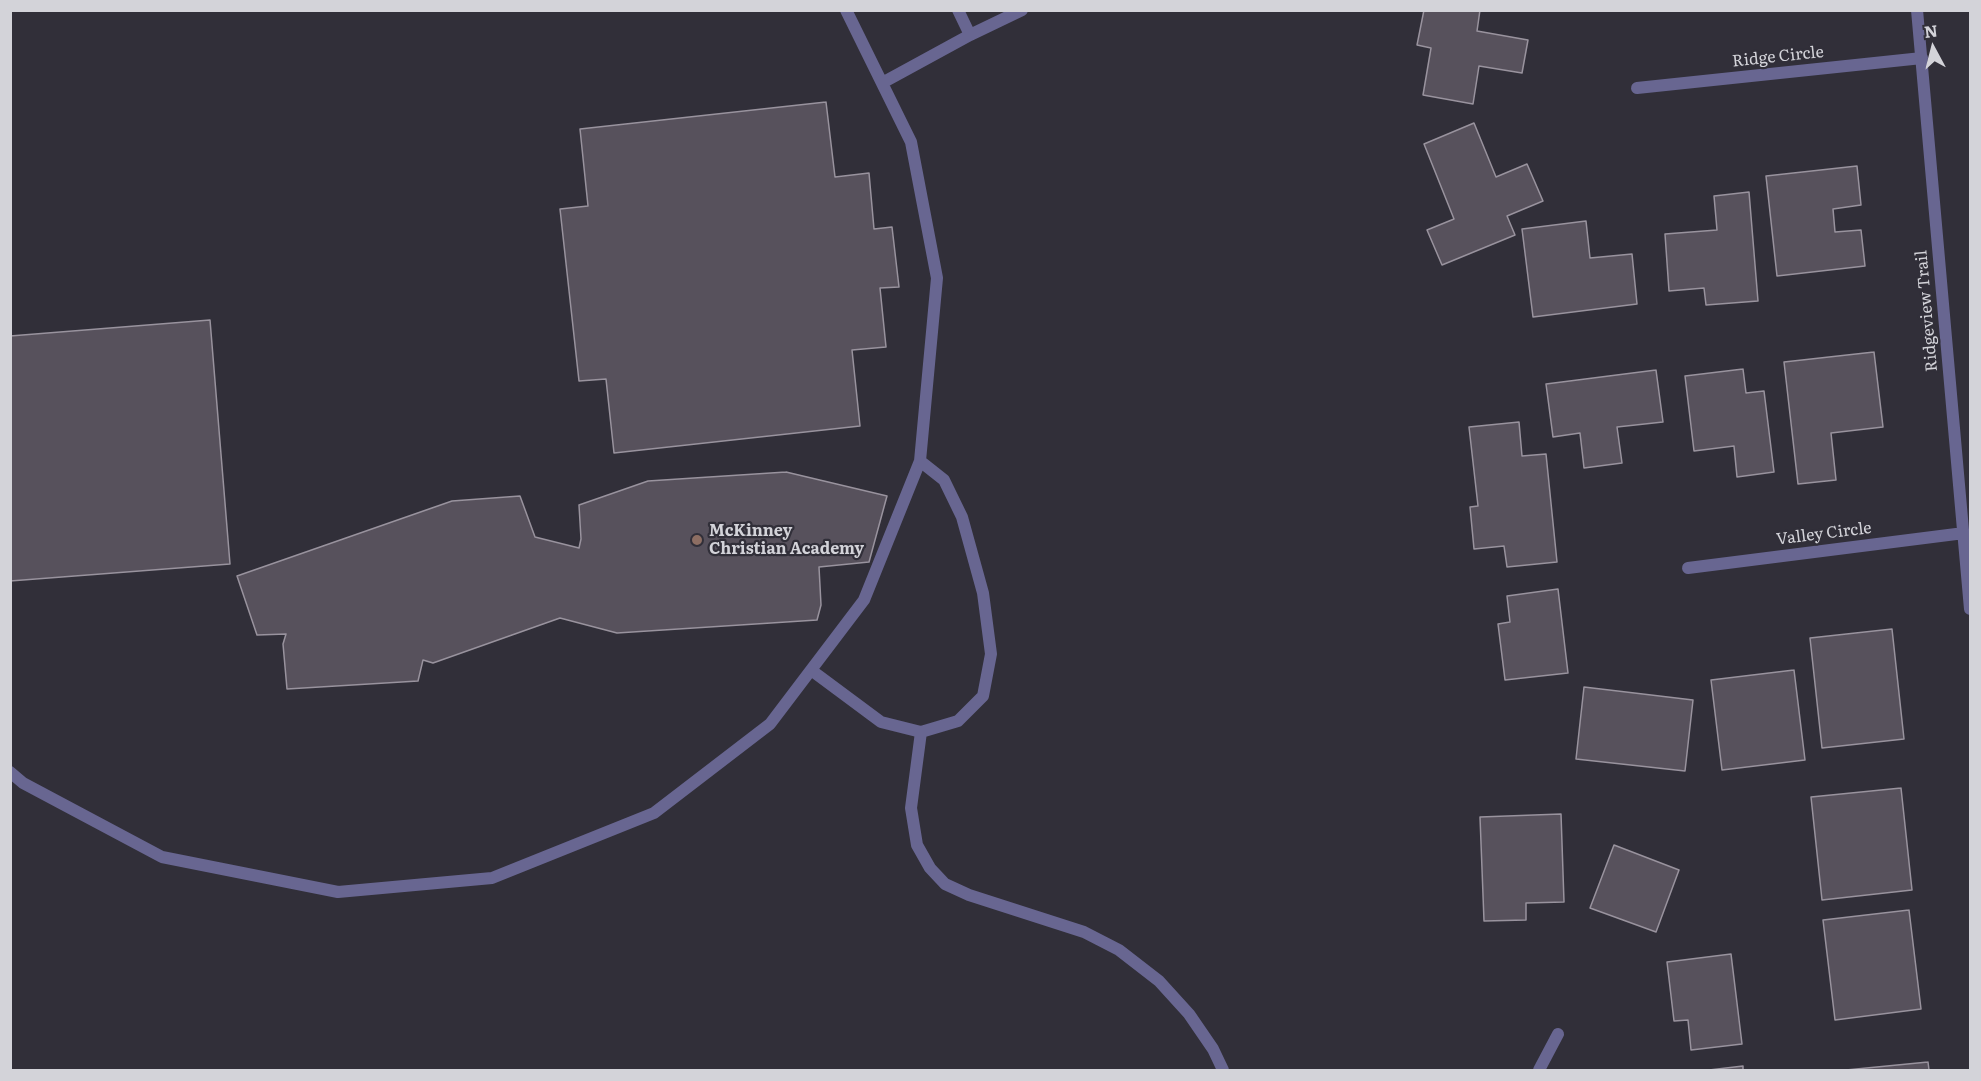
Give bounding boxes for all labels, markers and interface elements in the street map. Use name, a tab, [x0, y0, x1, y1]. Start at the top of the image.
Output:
text: N	[1923, 17, 1939, 43]
north arrow	[1903, 18, 1963, 78]
street label: Ridge Circle	[1731, 43, 1825, 71]
street label: Ridgeview Trail	[1912, 250, 1942, 372]
street label: Valley Circle	[1775, 519, 1873, 549]
place label: McKinney Christian Academy	[709, 521, 864, 559]
marker: McKinney Christian Academy	[690, 533, 704, 547]

